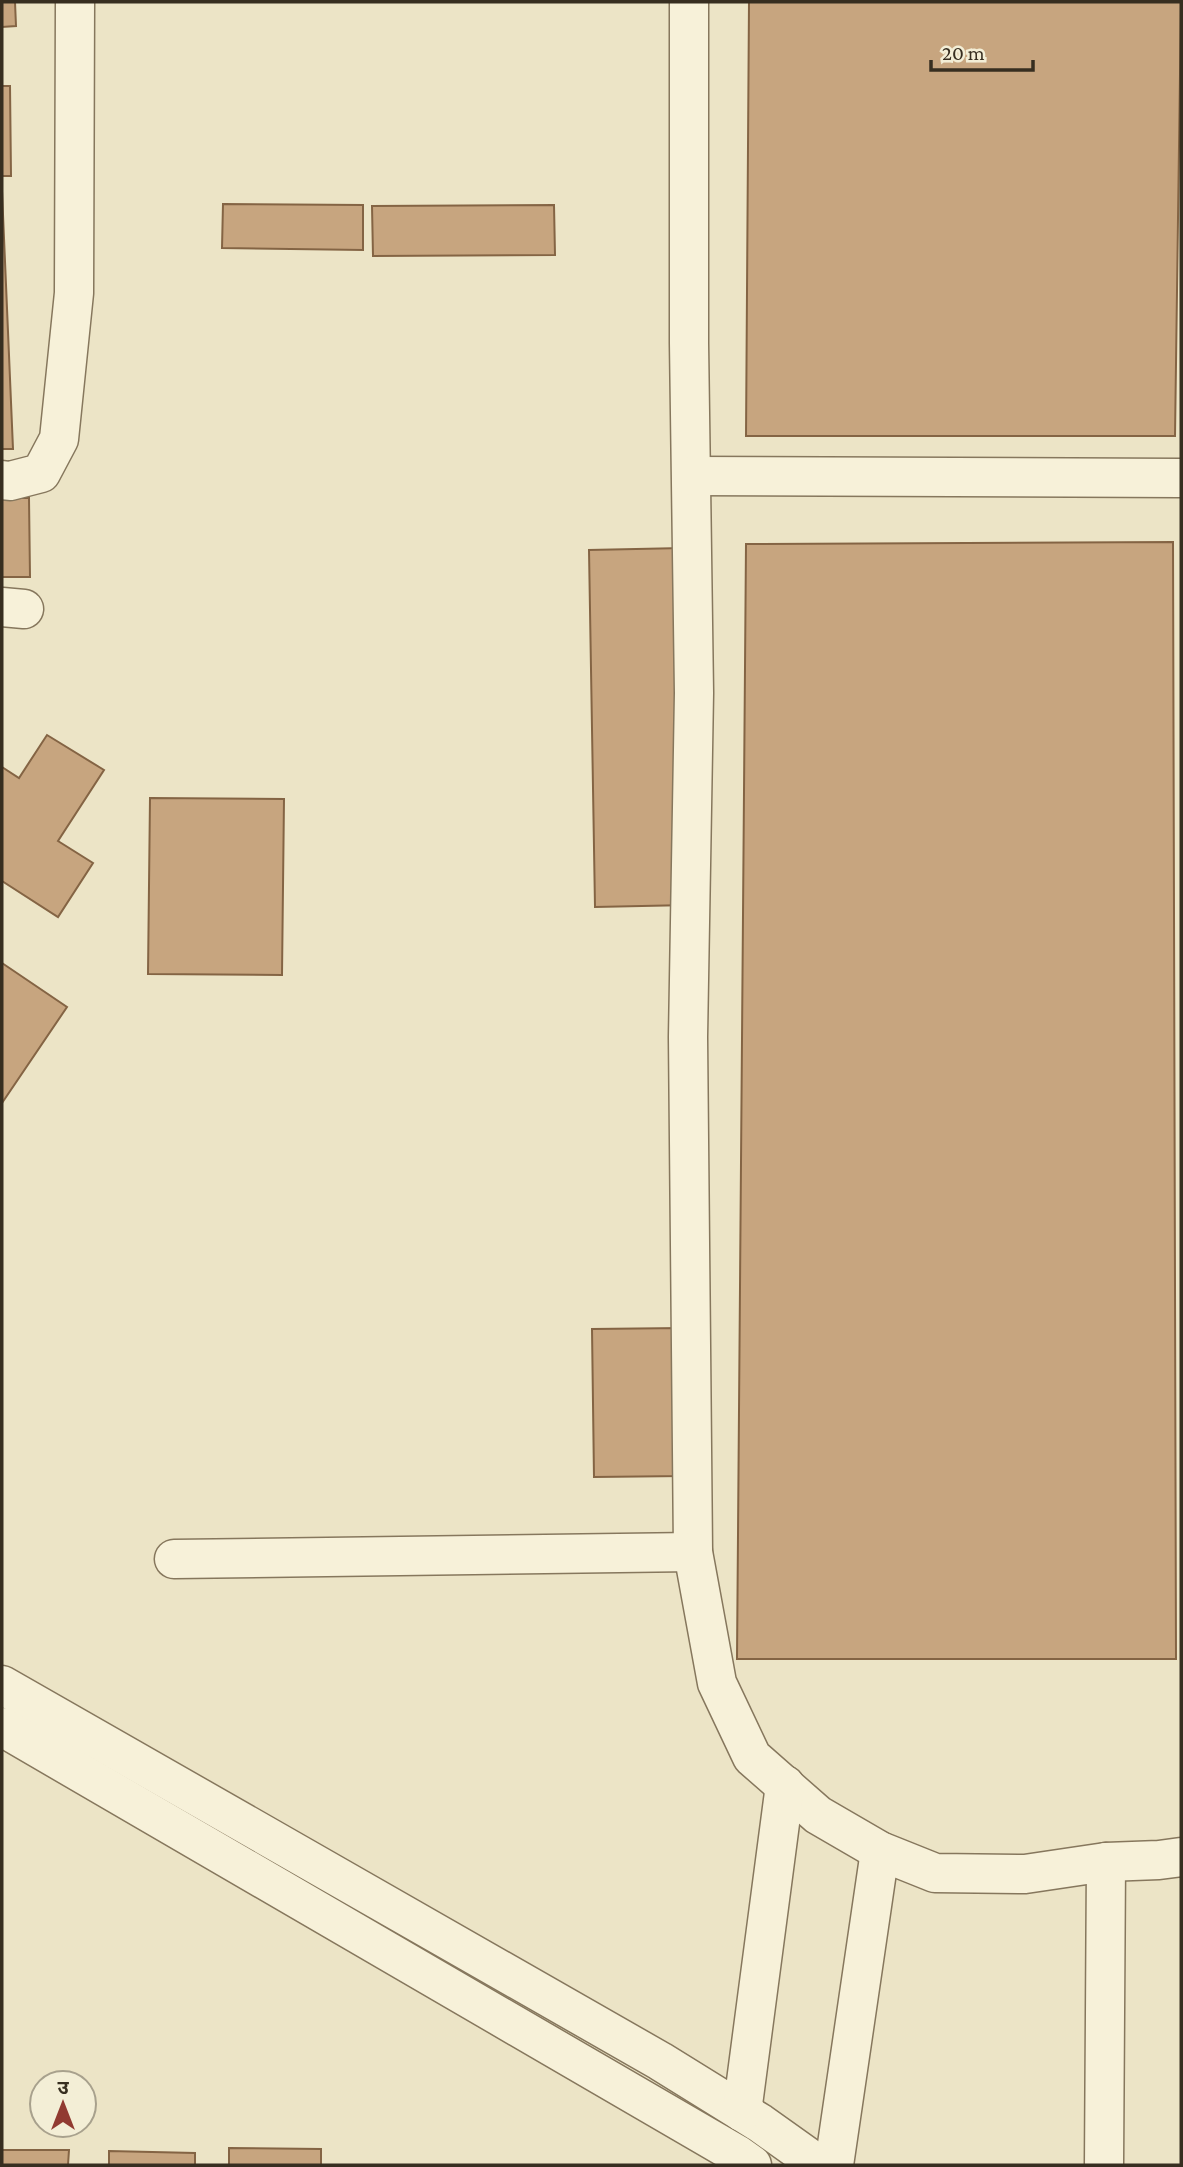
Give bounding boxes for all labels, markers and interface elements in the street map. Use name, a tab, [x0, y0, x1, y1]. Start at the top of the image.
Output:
scale bar	[931, 28, 1032, 72]
text: 20 m	[942, 41, 985, 65]
north arrow	[28, 2069, 98, 2139]
text: उ	[57, 2077, 69, 2098]

